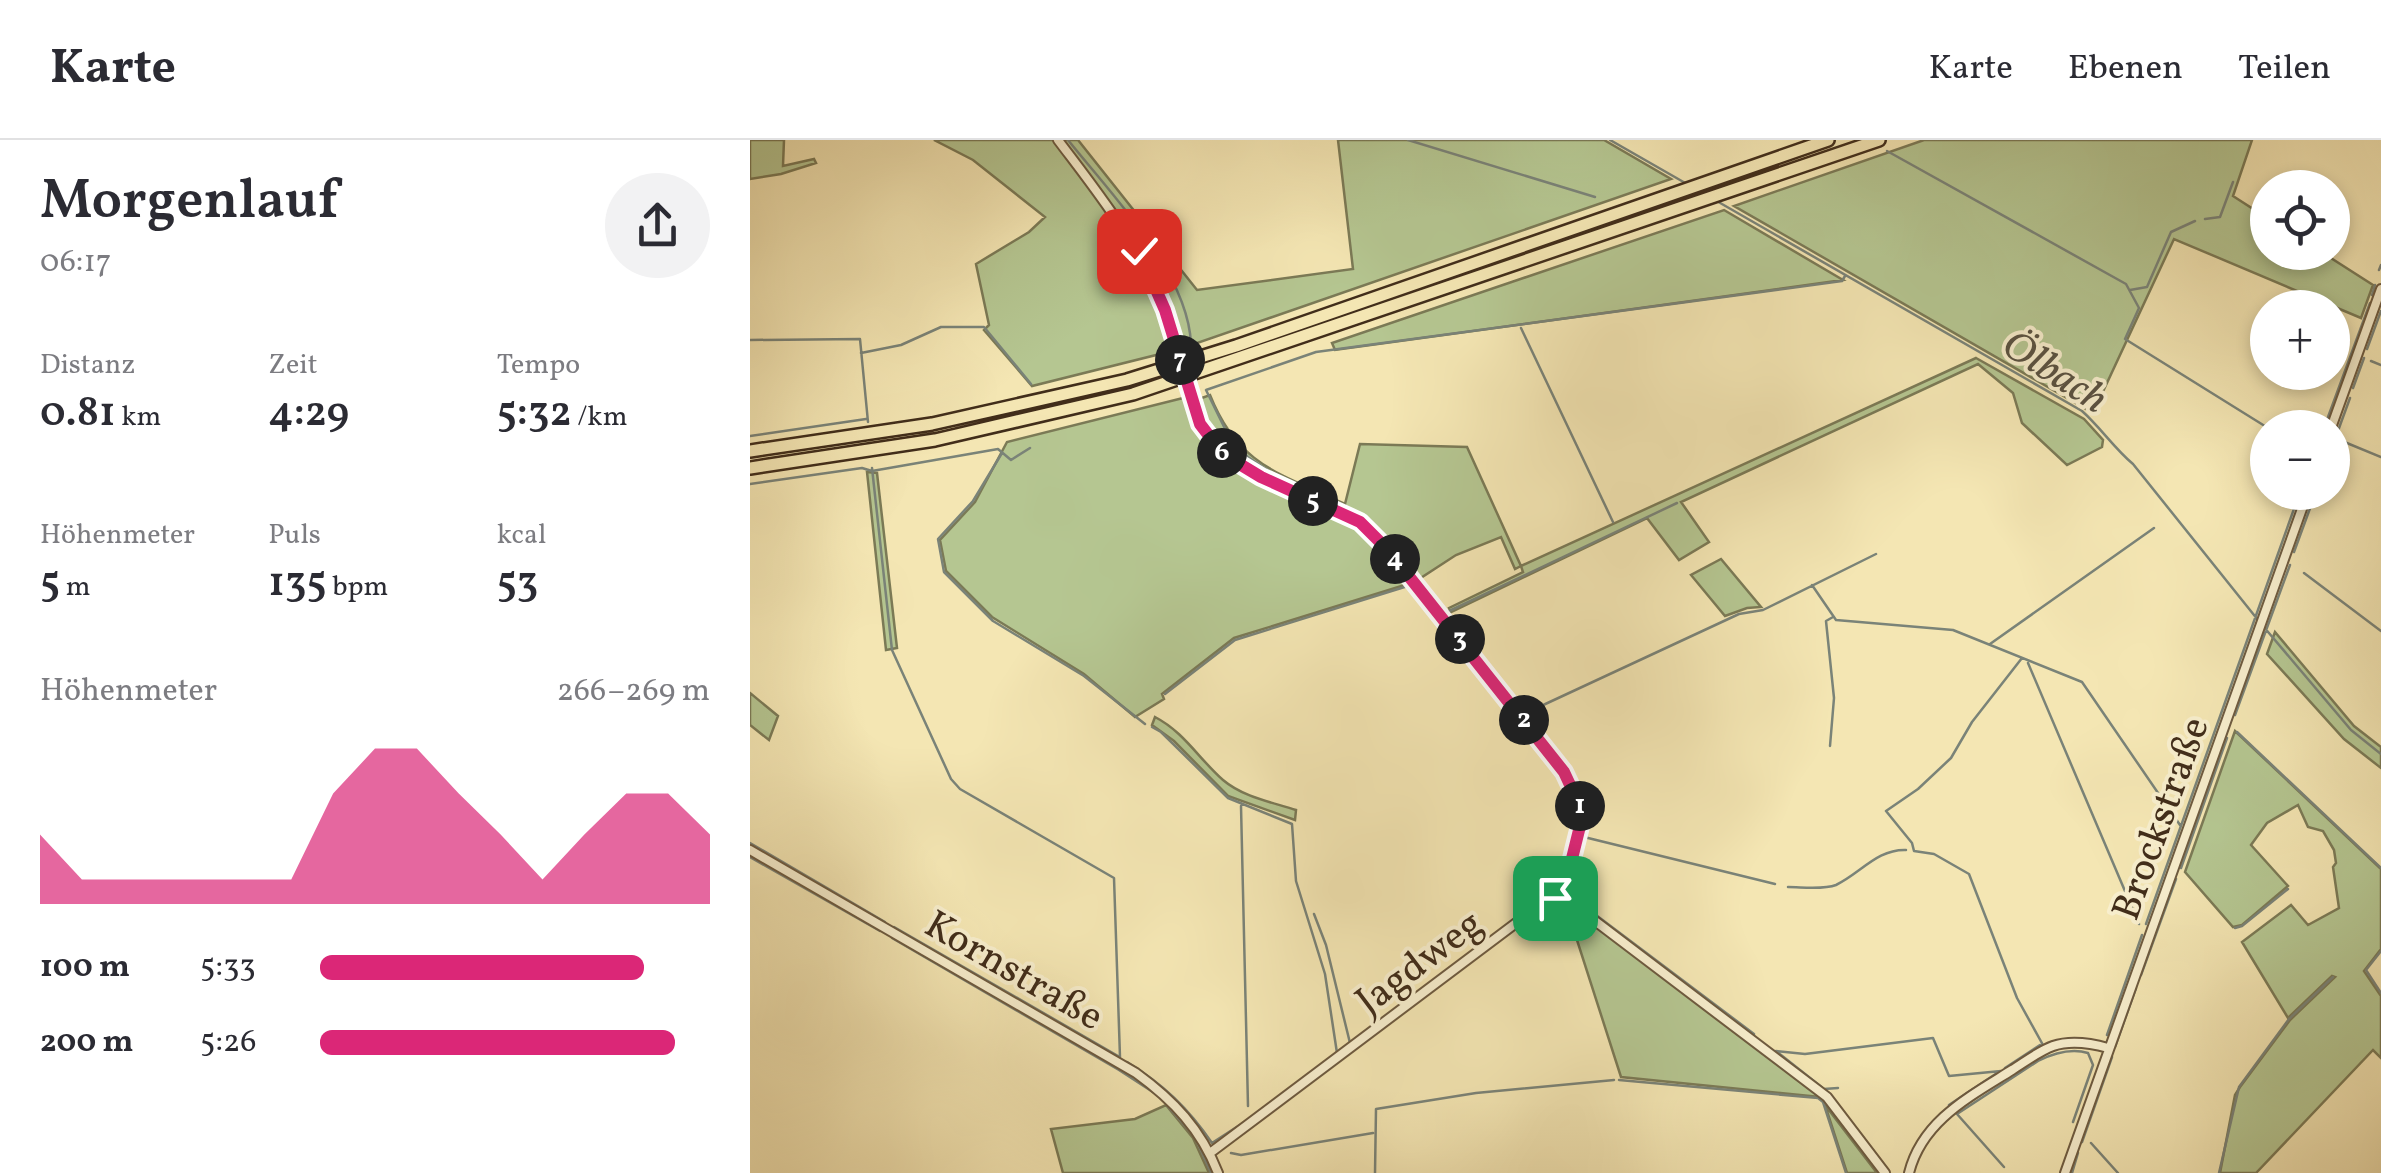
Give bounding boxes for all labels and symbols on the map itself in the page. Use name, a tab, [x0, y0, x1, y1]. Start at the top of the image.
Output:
pin	[1097, 209, 1182, 294]
water label: Ölbach	[1989, 317, 2118, 430]
pin: 7	[1155, 335, 1205, 385]
pin: 6	[1197, 428, 1247, 478]
pin: 5	[1288, 476, 1338, 526]
pin: 4	[1370, 534, 1420, 584]
pin: 3	[1435, 614, 1485, 664]
pin: 2	[1499, 695, 1549, 745]
street label: Brockstraße	[2100, 710, 2225, 929]
pin: 1	[1555, 781, 1605, 831]
pin	[1513, 856, 1598, 941]
street label: Jagdweg	[1345, 898, 1496, 1031]
street label: Kornstraße	[913, 899, 1113, 1046]

